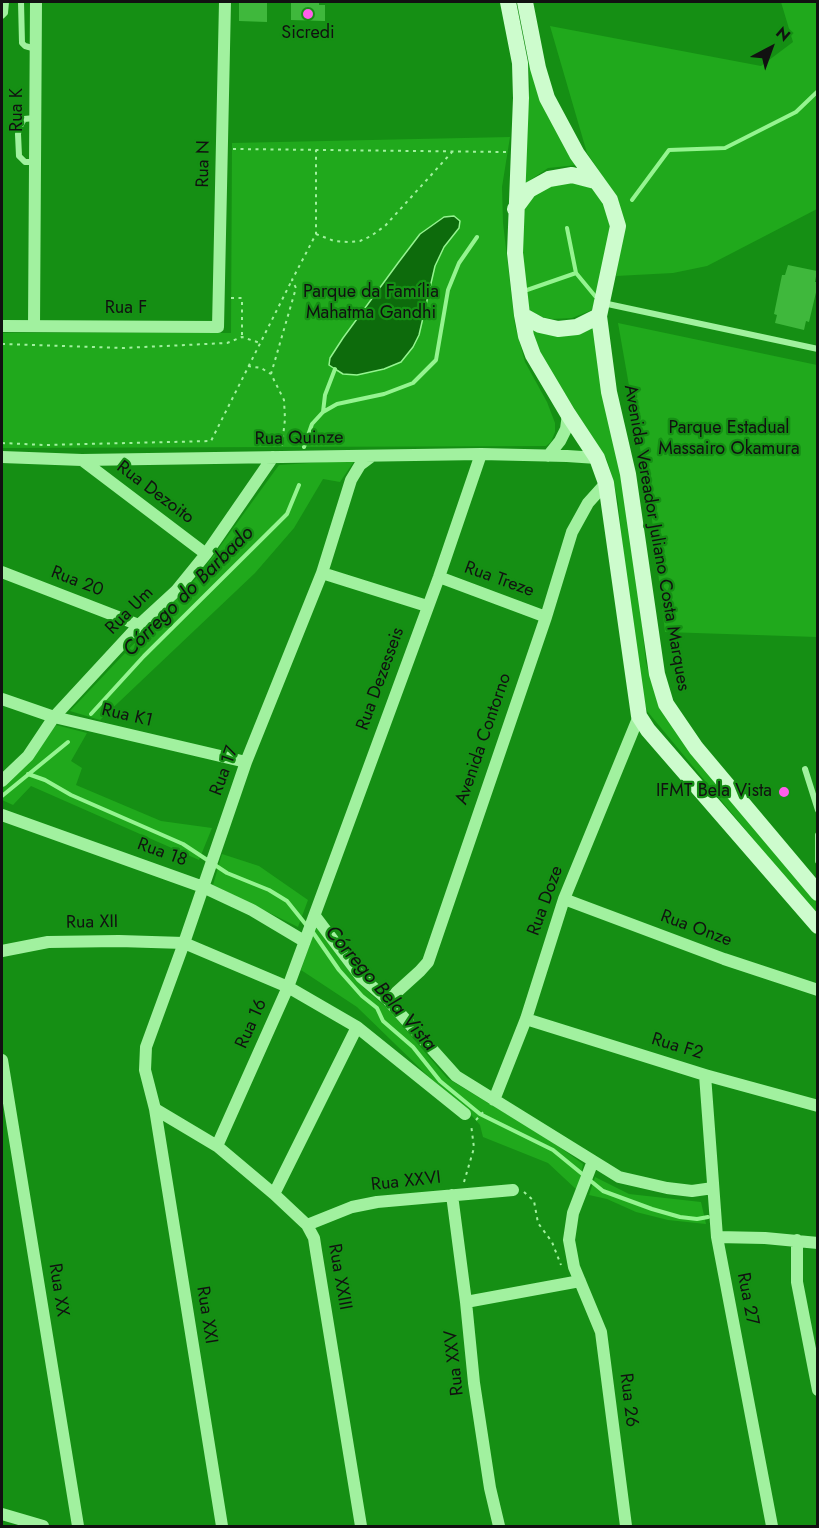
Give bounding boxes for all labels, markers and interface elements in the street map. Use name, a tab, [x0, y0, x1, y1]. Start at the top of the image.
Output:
marker: Sicredi	[301, 7, 315, 21]
north arrow	[741, 18, 801, 78]
text: N	[771, 21, 795, 47]
place label: Sicredi	[281, 23, 335, 45]
street label: Rua K	[7, 88, 29, 132]
street label: Rua N	[193, 140, 215, 188]
park label: Parque da Família Mahatma Gandhi	[303, 282, 439, 324]
street label: Rua F	[105, 298, 147, 320]
street label: Avenida Vereador Juliano Costa Marques	[618, 383, 694, 693]
park label: Parque Estadual Massairo Okamura	[658, 418, 800, 460]
street label: Rua Quinze	[254, 427, 344, 451]
street label: Rua Dezoito	[112, 457, 198, 529]
water label: Córrego do Barbado	[119, 522, 259, 662]
street label: Rua Treze	[461, 557, 537, 603]
street label: Rua 20	[48, 562, 106, 602]
street label: Rua Um	[102, 583, 158, 639]
street label: Rua Dezesseis	[352, 625, 410, 733]
street label: Avenida Contorno	[451, 670, 517, 808]
street label: Rua K1	[99, 700, 155, 732]
street label: Rua 17	[206, 743, 244, 799]
place label: IFMT Bela Vista	[656, 781, 772, 803]
marker: IFMT Bela Vista	[777, 785, 791, 799]
street label: Rua 18	[134, 834, 190, 872]
street label: Rua Doze	[523, 863, 569, 939]
street label: Rua Onze	[657, 906, 735, 952]
street label: Rua XII	[66, 912, 118, 934]
water label: Córrego Bela Vista	[319, 921, 441, 1057]
street label: Rua 16	[232, 996, 272, 1052]
street label: Rua F2	[649, 1029, 705, 1065]
street label: Rua XXVI	[370, 1168, 442, 1196]
street label: Rua XXIII	[323, 1242, 355, 1312]
street label: Rua XX	[43, 1262, 73, 1318]
street label: Rua 27	[731, 1271, 763, 1327]
street label: Rua XXI	[191, 1285, 221, 1345]
street label: Rua XXV	[441, 1329, 469, 1397]
street label: Rua 26	[614, 1372, 642, 1428]

